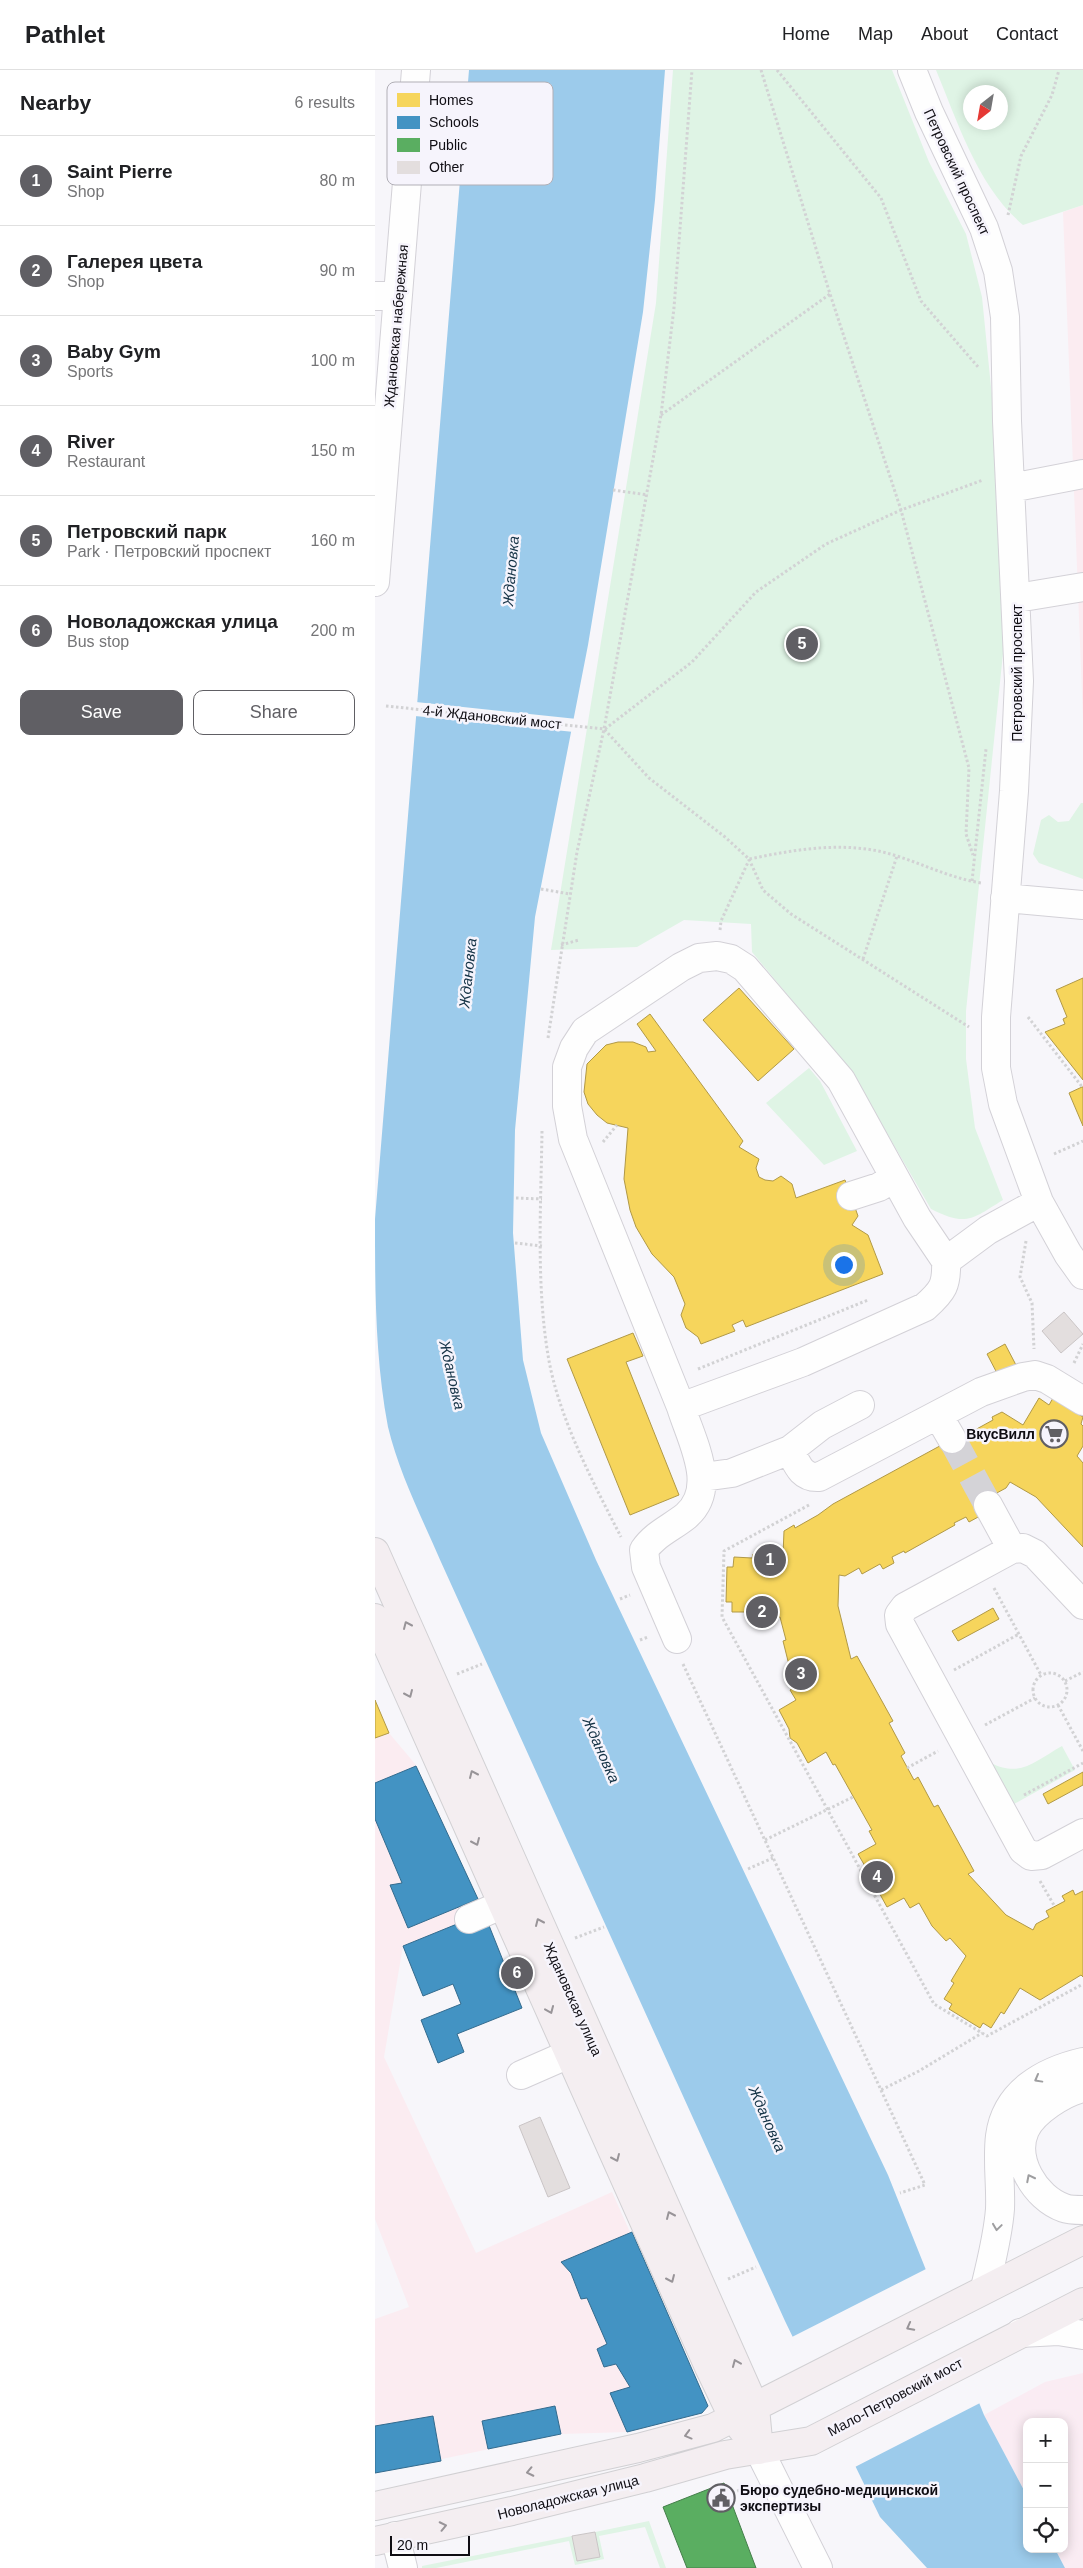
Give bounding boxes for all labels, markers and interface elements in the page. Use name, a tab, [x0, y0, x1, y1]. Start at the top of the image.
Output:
text: Pathlet	[25, 21, 105, 48]
text: Home	[782, 24, 830, 44]
text: Map	[858, 24, 893, 44]
text: About	[921, 24, 968, 44]
text: Contact	[996, 24, 1058, 44]
legend	[387, 82, 553, 185]
north arrow	[963, 85, 1008, 130]
text: Nearby	[20, 91, 91, 114]
text: Homes	[429, 92, 473, 108]
text: 6 results	[295, 94, 355, 111]
street label: Петровский проспект	[921, 106, 994, 238]
text: Schools	[429, 114, 479, 130]
text: Public	[429, 137, 467, 153]
text: Other	[429, 159, 464, 175]
text: Saint Pierre	[67, 161, 173, 182]
text: 1	[32, 172, 40, 189]
text: 80 m	[319, 172, 355, 189]
text: Shop	[67, 183, 104, 200]
street label: Ждановская набережная	[381, 244, 411, 408]
text: Галерея цвета	[67, 251, 202, 272]
text: 2	[32, 262, 40, 279]
text: 90 m	[319, 262, 355, 279]
text: Shop	[67, 273, 104, 290]
text: Baby Gym	[67, 341, 161, 362]
text: 3	[32, 352, 40, 369]
text: 100 m	[311, 352, 355, 369]
text: Sports	[67, 363, 113, 380]
text: River	[67, 431, 115, 452]
text: 4	[32, 442, 40, 459]
text: 150 m	[311, 442, 355, 459]
text: Restaurant	[67, 453, 145, 470]
text: Петровский парк	[67, 521, 227, 542]
text: 5	[32, 532, 40, 549]
text: 160 m	[311, 532, 355, 549]
water label: Ждановка	[499, 535, 522, 608]
text: Park · Петровский проспект	[67, 543, 271, 560]
street label: Петровский проспект	[1009, 604, 1025, 742]
text: Новоладожская улица	[67, 611, 278, 632]
text: 6	[32, 622, 40, 639]
text: 200 m	[311, 622, 355, 639]
pin: 5	[786, 625, 818, 663]
text: Bus stop	[67, 633, 129, 650]
button: Save	[20, 690, 183, 735]
button: Share	[193, 690, 355, 735]
street label: 4-й Ждановский мост	[422, 702, 563, 732]
water label: Ждановка	[455, 937, 480, 1010]
your location	[831, 1252, 857, 1278]
water label: Ждановка	[436, 1338, 469, 1411]
supermarket icon: ВкусВилл	[1039, 1419, 1069, 1449]
place label: ВкусВилл	[966, 1426, 1035, 1442]
pin: 1	[754, 1541, 786, 1579]
pin: 2	[746, 1593, 778, 1631]
one-way arrow	[403, 1621, 414, 1630]
pin: 3	[785, 1655, 817, 1693]
one-way arrow	[403, 1689, 414, 1698]
water label: Ждановка	[579, 1713, 624, 1785]
one-way arrow	[468, 1770, 479, 1779]
one-way arrow	[470, 1837, 480, 1846]
pin: 4	[861, 1858, 893, 1896]
one-way arrow	[534, 1918, 545, 1927]
street label: Ждановская улица	[541, 1940, 605, 2059]
pin: 6	[501, 1954, 533, 1992]
one-way arrow	[544, 2005, 555, 2014]
one-way arrow	[1034, 2073, 1043, 2083]
water label: Ждановка	[745, 2082, 790, 2154]
one-way arrow	[610, 2153, 621, 2162]
one-way arrow	[1026, 2174, 1036, 2183]
one-way arrow	[665, 2211, 676, 2220]
one-way arrow	[992, 2224, 1003, 2232]
one-way arrow	[664, 2274, 675, 2283]
one-way arrow	[907, 2321, 916, 2331]
street label: Мало-Петровский мост	[825, 2354, 966, 2439]
one-way arrow	[732, 2359, 742, 2368]
map controls	[1023, 2418, 1068, 2553]
button: +	[1023, 2418, 1068, 2463]
one-way arrow	[685, 2429, 693, 2439]
button: −	[1023, 2463, 1068, 2508]
one-way arrow	[526, 2466, 534, 2477]
street label: Новоладожская улица	[496, 2472, 640, 2522]
place label: Бюро судебно-медицинской экспертизы	[740, 2482, 938, 2514]
public building icon: Бюро судебно-медицинской экспертизы	[706, 2483, 736, 2513]
button: locate	[1023, 2508, 1068, 2553]
one-way arrow	[439, 2521, 447, 2531]
scale bar	[390, 2533, 470, 2556]
text: 20 m	[397, 2537, 428, 2553]

